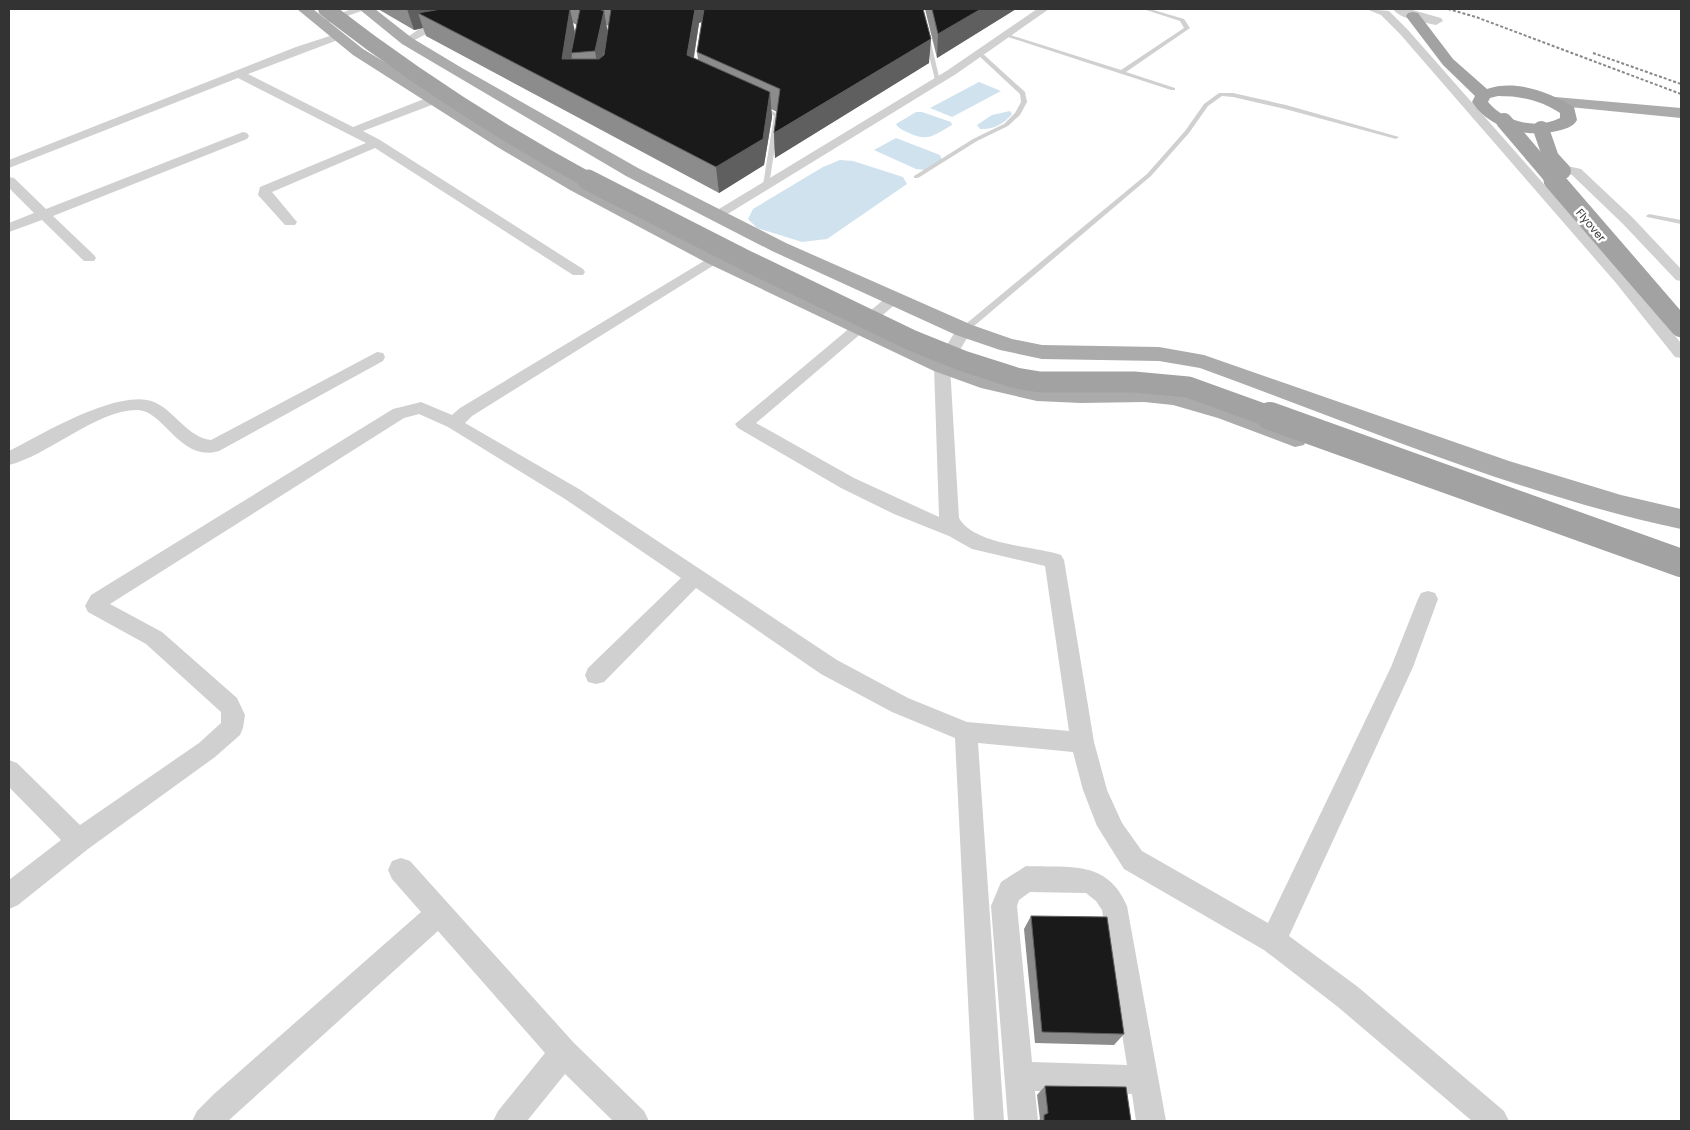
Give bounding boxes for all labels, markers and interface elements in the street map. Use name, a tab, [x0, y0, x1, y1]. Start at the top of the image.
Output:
street label: Flyover	[1572, 205, 1610, 245]

